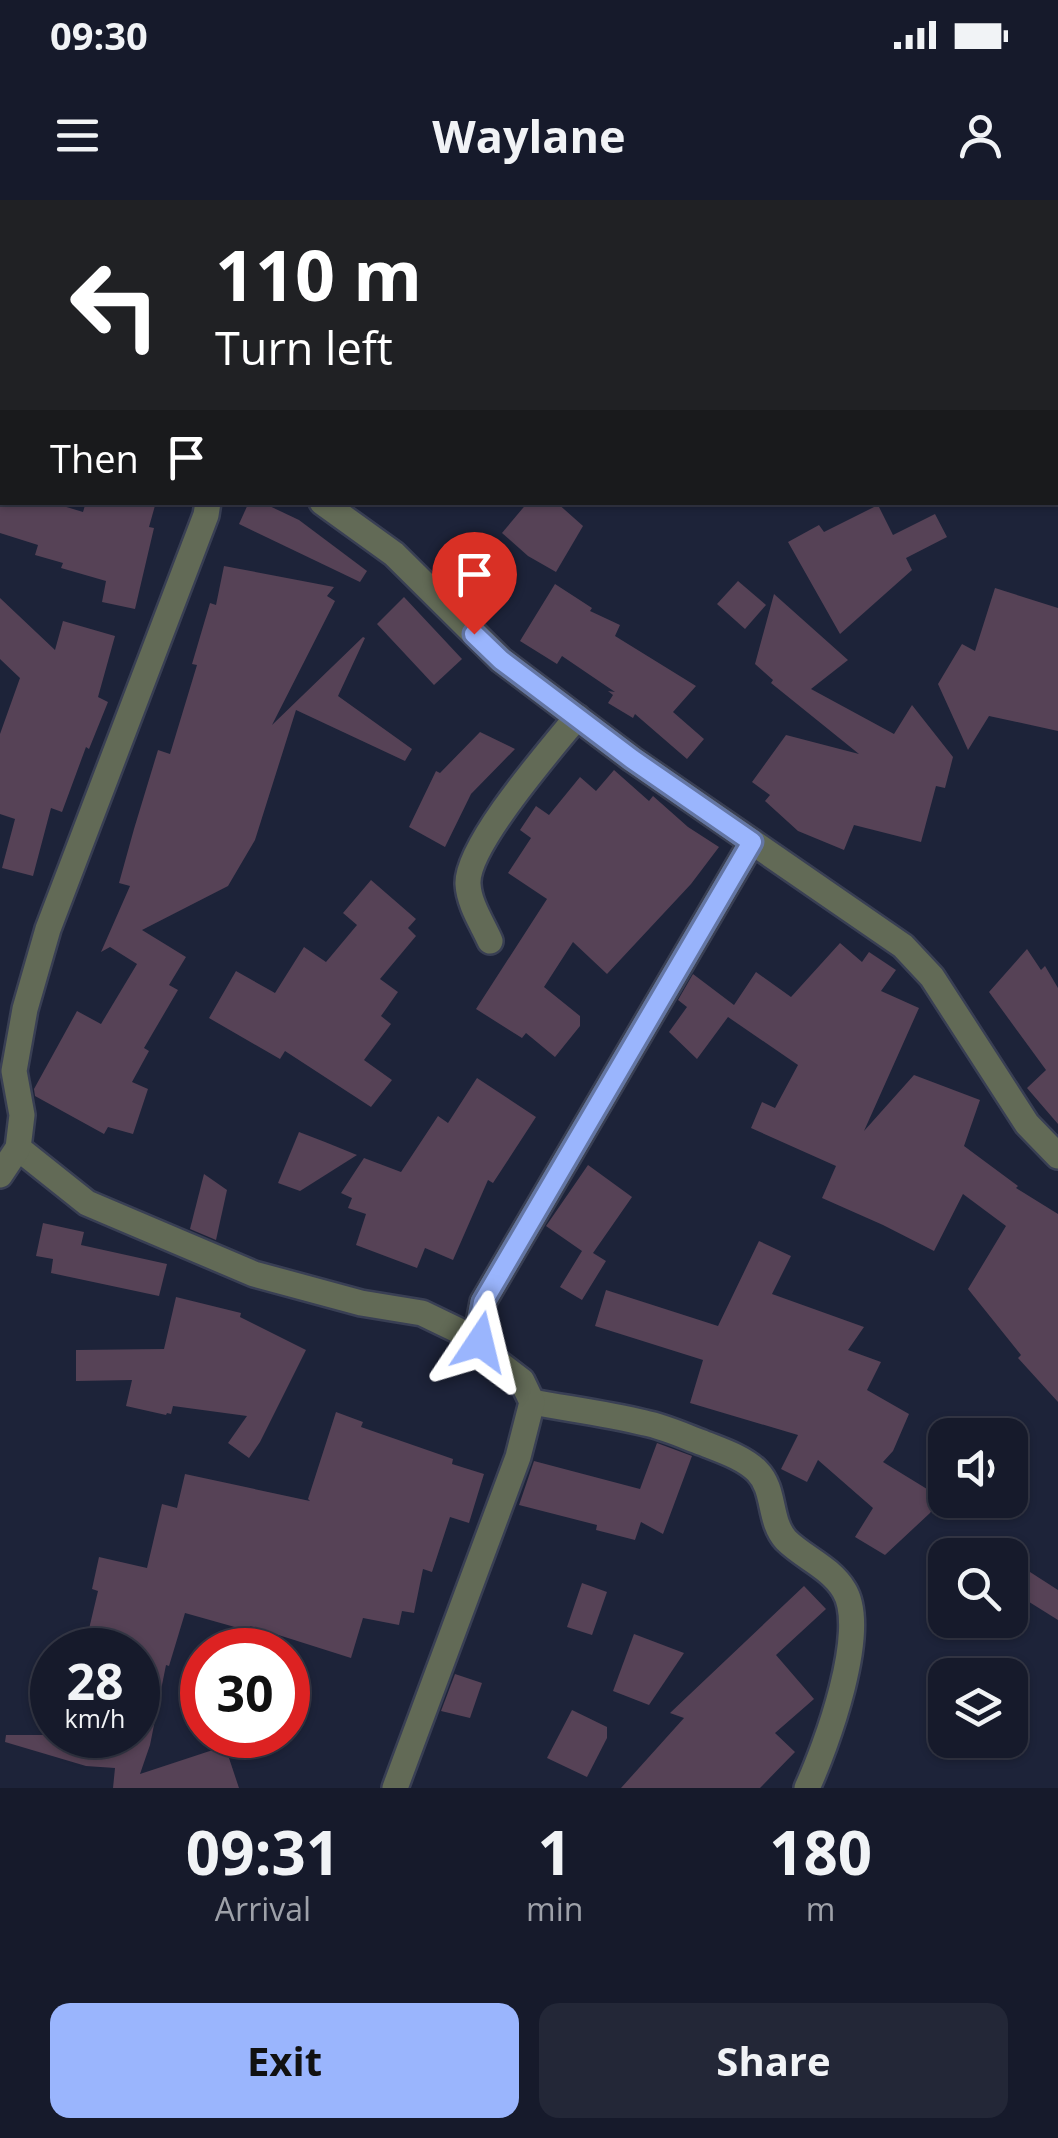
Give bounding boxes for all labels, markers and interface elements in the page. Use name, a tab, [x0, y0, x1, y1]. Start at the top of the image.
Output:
text: 09:30	[50, 9, 148, 61]
text: Waylane	[432, 105, 626, 166]
icon: menu	[50, 108, 105, 163]
icon: person	[953, 108, 1008, 163]
text: 110 m	[215, 226, 422, 322]
icon: left	[50, 240, 180, 370]
text: Turn left	[215, 317, 393, 378]
icon: arrive	[159, 430, 214, 485]
text: Then	[50, 432, 139, 484]
pin	[432, 532, 517, 635]
icon: arrive	[447, 547, 502, 602]
position arrow	[428, 1290, 532, 1394]
map controls	[928, 1418, 1028, 1758]
button: sound	[928, 1418, 1028, 1518]
button: search	[928, 1538, 1028, 1638]
speed limit sign: 30	[180, 1628, 310, 1758]
text: 28	[66, 1647, 124, 1715]
button: layers	[928, 1658, 1028, 1758]
text: km/h	[65, 1701, 125, 1735]
text: 09:31	[186, 1811, 340, 1893]
text: 1	[538, 1811, 572, 1893]
text: 180	[769, 1811, 872, 1893]
text: Arrival	[215, 1887, 311, 1930]
text: min	[526, 1887, 583, 1930]
text: m	[806, 1887, 835, 1930]
button: Exit	[50, 2003, 519, 2118]
button: Share	[539, 2003, 1008, 2118]

